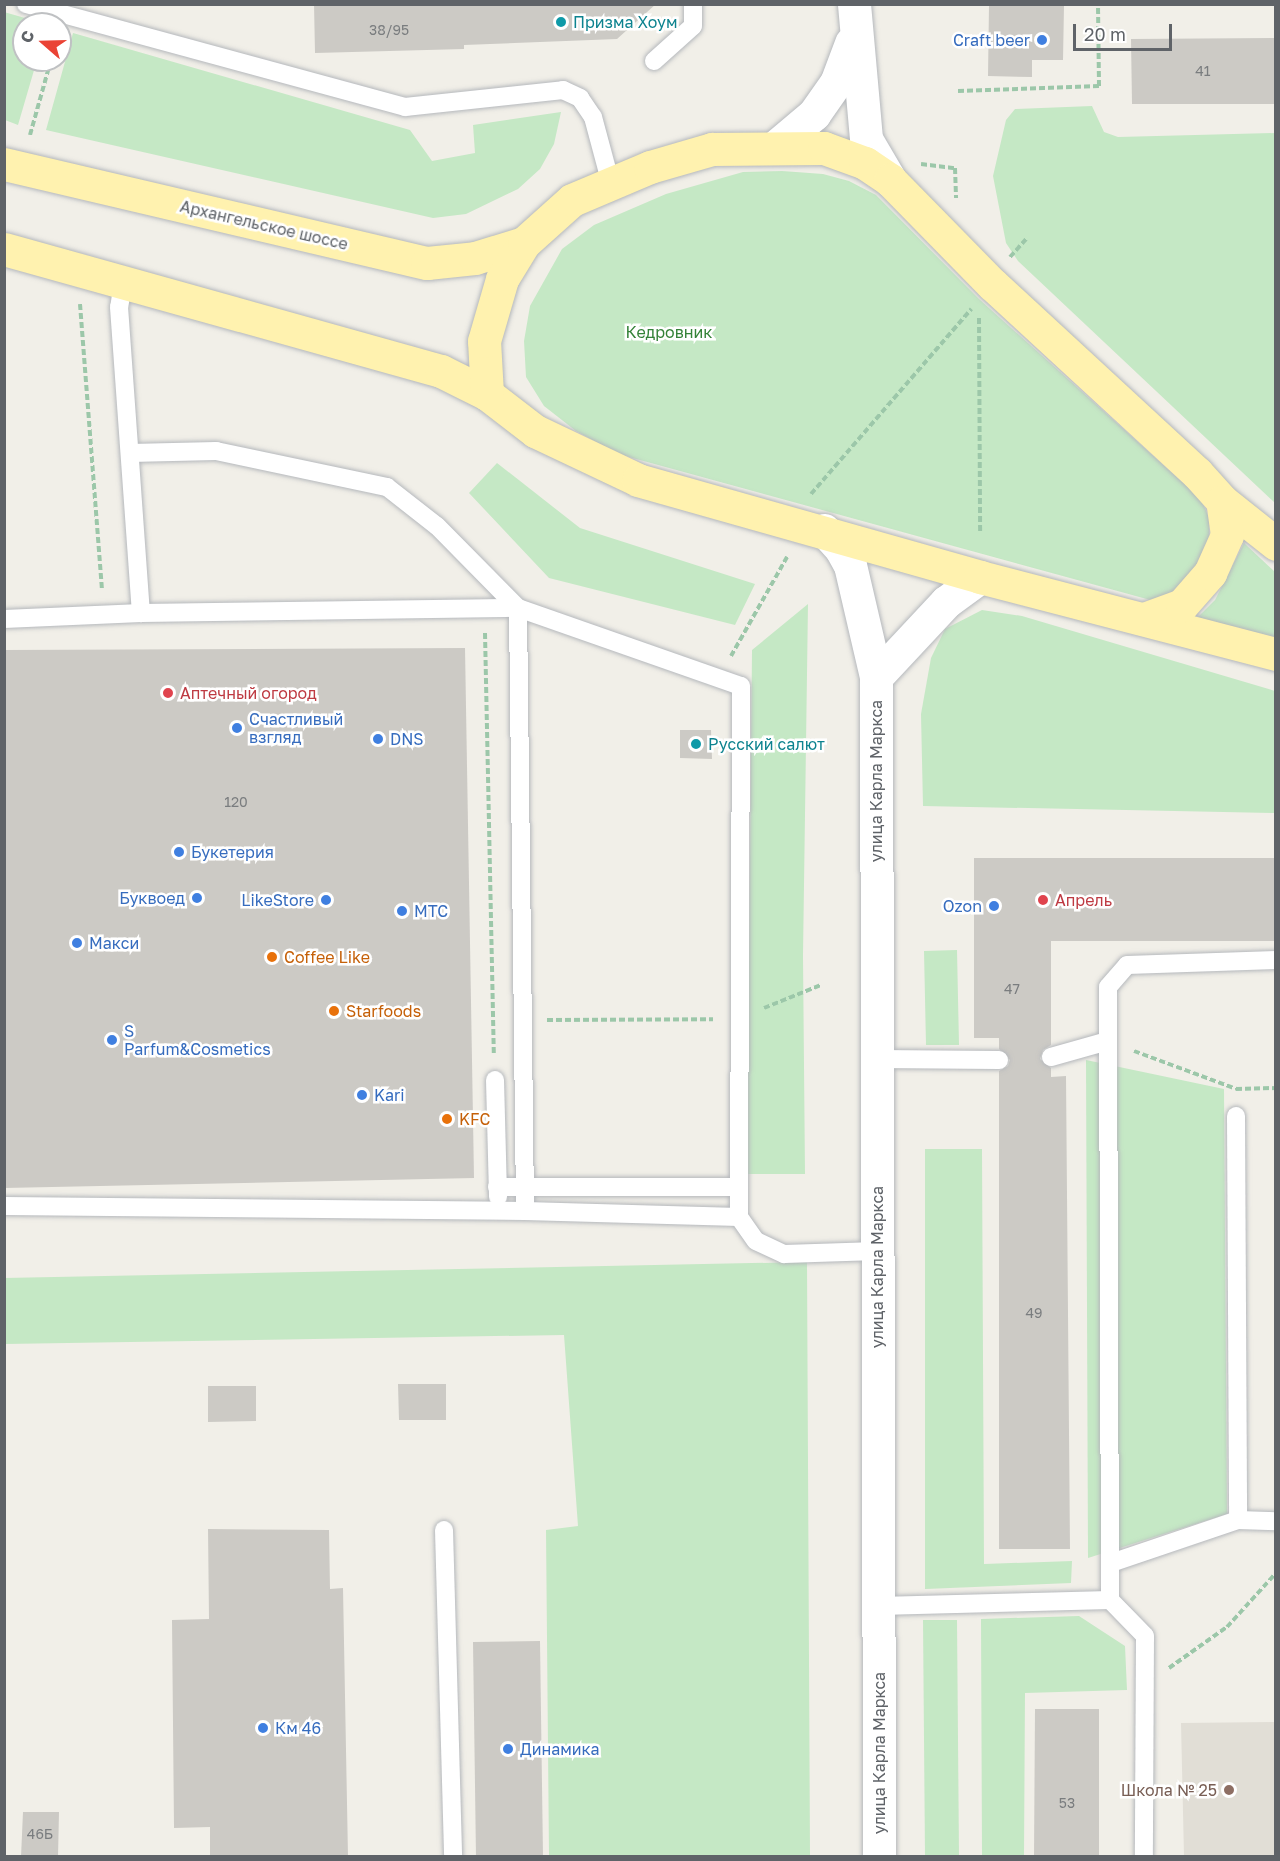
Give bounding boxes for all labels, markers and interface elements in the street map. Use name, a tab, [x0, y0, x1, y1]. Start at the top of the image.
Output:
north arrow	[12, 12, 72, 72]
place label: Призма Хоум	[573, 12, 678, 32]
scale bar	[1076, 12, 1175, 50]
marker: Призма Хоум	[554, 15, 568, 29]
house number: 38/95	[369, 22, 409, 38]
text: 20 m	[1084, 23, 1126, 45]
text: С	[16, 28, 38, 45]
place label: Craft beer	[953, 30, 1030, 50]
marker: Craft beer	[1035, 33, 1049, 47]
house number: 41	[1195, 63, 1211, 79]
street label: Архангельское шоссе	[178, 196, 350, 254]
park label: Кедровник	[626, 322, 712, 342]
place label: Аптечный огород	[180, 683, 317, 703]
marker: Аптечный огород	[161, 686, 175, 700]
street label: улица Карла Маркса	[866, 700, 886, 862]
place label: Счастливый взгляд	[249, 709, 343, 747]
marker: Счастливый взгляд	[230, 721, 244, 735]
place label: DNS	[390, 729, 424, 749]
marker: DNS	[371, 732, 385, 746]
place label: Русский салют	[708, 734, 825, 754]
marker: Русский салют	[689, 737, 703, 751]
house number: 120	[224, 794, 248, 810]
place label: Букетерия	[191, 842, 274, 862]
marker: Букетерия	[172, 845, 186, 859]
place label: Буквоед	[119, 888, 185, 908]
place label: LikeStore	[241, 890, 314, 910]
place label: Апрель	[1055, 890, 1112, 910]
marker: Буквоед	[190, 891, 204, 905]
marker: LikeStore	[319, 893, 333, 907]
marker: Апрель	[1036, 893, 1050, 907]
place label: Ozon	[943, 896, 982, 916]
marker: Ozon	[987, 899, 1001, 913]
place label: МТС	[414, 901, 448, 921]
marker: МТС	[395, 904, 409, 918]
place label: Макси	[89, 933, 139, 953]
marker: Макси	[70, 936, 84, 950]
place label: Coffee Like	[284, 947, 370, 967]
marker: Coffee Like	[265, 950, 279, 964]
house number: 47	[1004, 981, 1020, 997]
place label: Starfoods	[346, 1001, 421, 1021]
marker: Starfoods	[327, 1004, 341, 1018]
place label: S Parfum&Cosmetics	[124, 1021, 271, 1059]
marker: S Parfum&Cosmetics	[105, 1033, 119, 1047]
place label: Kari	[374, 1085, 404, 1105]
marker: Kari	[355, 1088, 369, 1102]
place label: KFC	[459, 1109, 490, 1129]
marker: KFC	[440, 1112, 454, 1126]
street label: улица Карла Маркса	[867, 1186, 887, 1348]
house number: 49	[1025, 1305, 1043, 1321]
street label: улица Карла Маркса	[869, 1672, 889, 1834]
place label: Км 46	[275, 1718, 321, 1738]
marker: Км 46	[256, 1721, 270, 1735]
place label: Динамика	[520, 1739, 600, 1759]
marker: Динамика	[501, 1742, 515, 1756]
place label: Школа № 25	[1121, 1780, 1217, 1800]
marker: Школа № 25	[1222, 1783, 1236, 1797]
house number: 53	[1059, 1795, 1075, 1811]
house number: 46Б	[27, 1826, 53, 1842]

